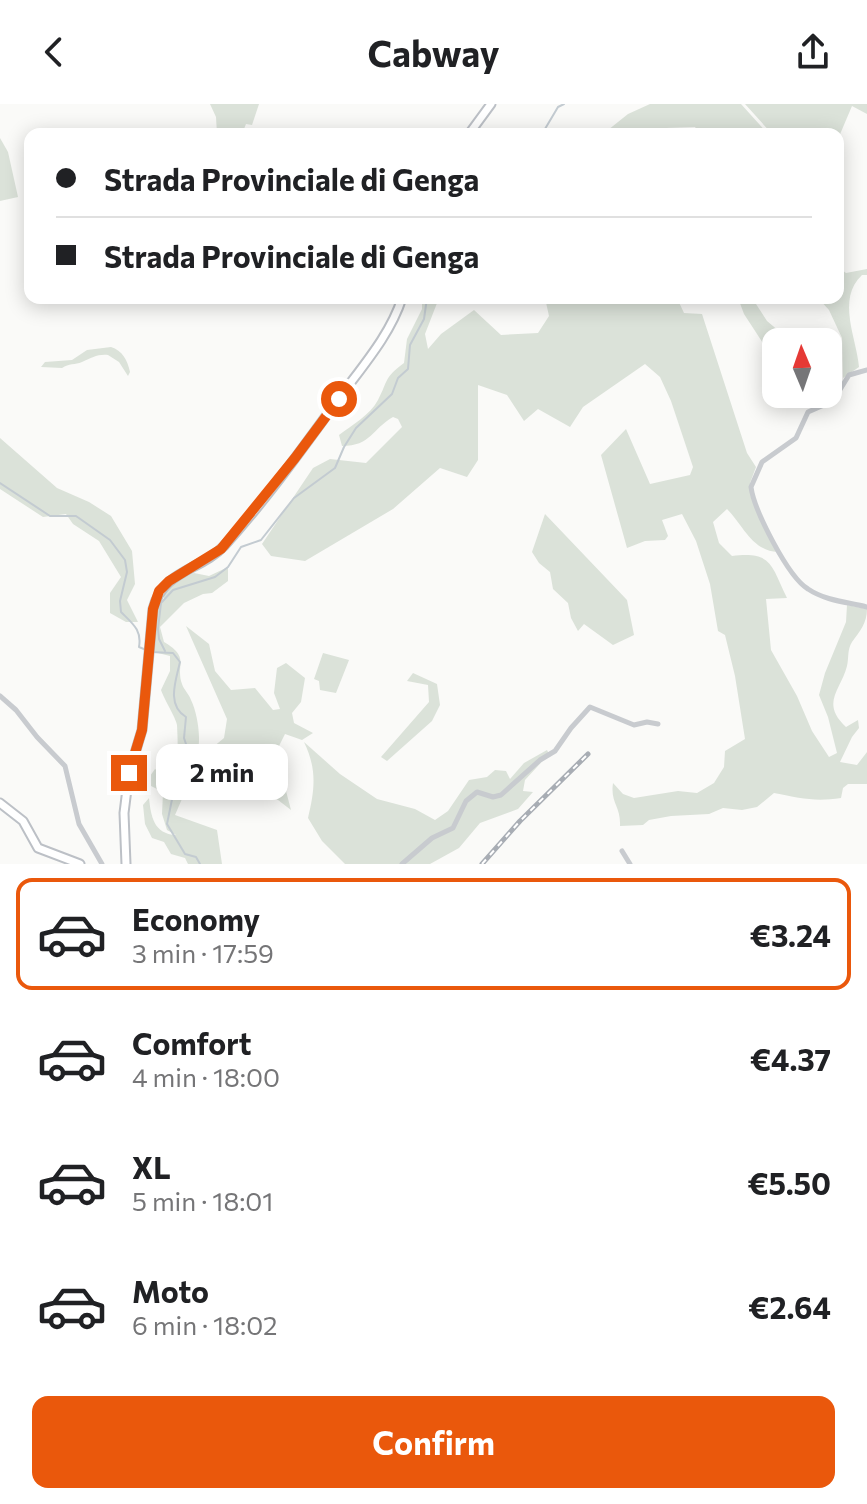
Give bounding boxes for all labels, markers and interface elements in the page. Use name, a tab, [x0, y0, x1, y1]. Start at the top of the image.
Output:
icon: back	[32, 30, 76, 74]
text: Cabway	[367, 30, 500, 74]
icon: share	[791, 30, 835, 74]
text: Strada Provinciale di Genga	[104, 160, 479, 197]
text: Strada Provinciale di Genga	[104, 237, 479, 274]
north arrow	[762, 328, 842, 408]
map controls	[762, 328, 842, 408]
route start	[321, 381, 357, 417]
callout: 2 min	[157, 745, 289, 801]
route end	[111, 755, 147, 791]
text: 2 min	[190, 756, 254, 787]
icon: car	[36, 898, 108, 970]
text: Economy	[132, 900, 260, 937]
text: €3.24	[750, 916, 831, 953]
text: 3 min · 17:59	[132, 937, 274, 968]
icon: car	[36, 1022, 108, 1094]
text: Comfort	[132, 1024, 251, 1061]
text: €4.37	[750, 1040, 831, 1077]
text: 4 min · 18:00	[132, 1061, 280, 1092]
icon: car	[36, 1146, 108, 1218]
text: XL	[132, 1148, 171, 1185]
text: €5.50	[747, 1164, 831, 1201]
text: 5 min · 18:01	[132, 1185, 273, 1216]
icon: car	[36, 1270, 108, 1342]
text: Moto	[132, 1272, 209, 1309]
text: €2.64	[748, 1288, 831, 1325]
text: 6 min · 18:02	[132, 1309, 277, 1340]
button: Confirm	[32, 1396, 835, 1488]

